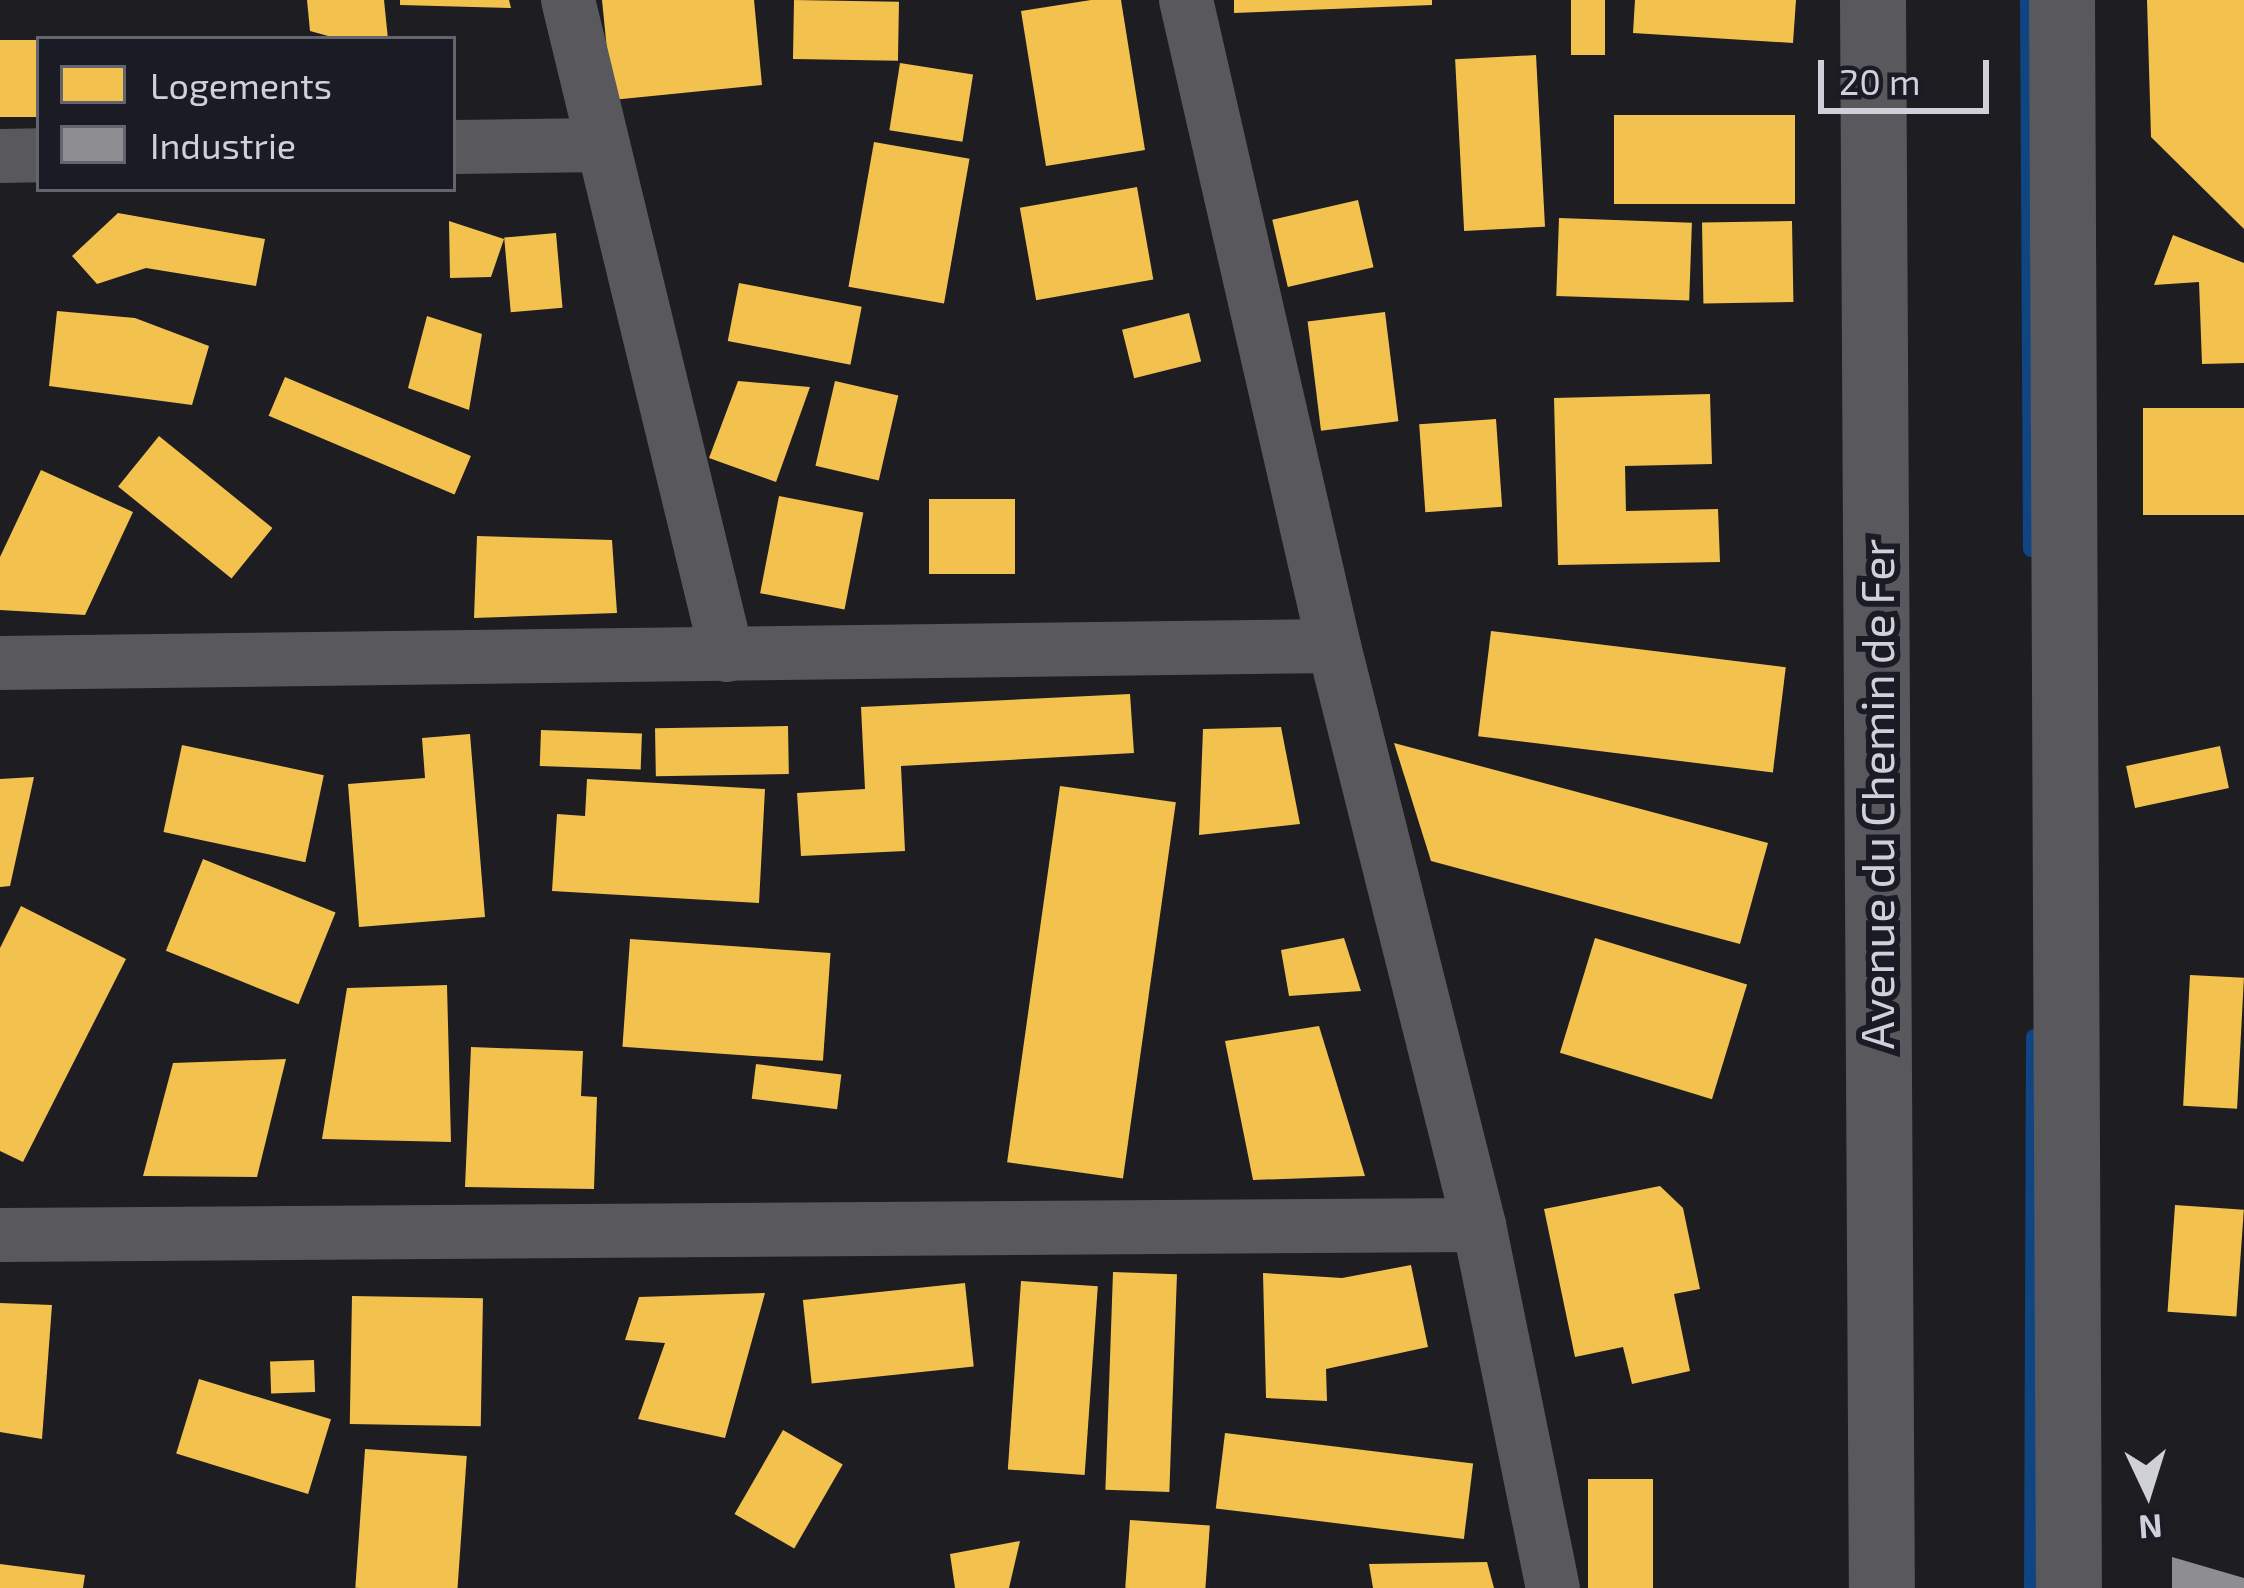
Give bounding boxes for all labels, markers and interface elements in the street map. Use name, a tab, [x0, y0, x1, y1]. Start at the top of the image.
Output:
legend	[36, 36, 456, 192]
scale bar	[1824, 36, 1995, 110]
text: 20 m	[1839, 59, 1921, 102]
text: Logements	[150, 63, 332, 106]
text: Industrie	[150, 123, 296, 166]
street label: Avenue du Chemin de Fer	[1850, 539, 1904, 1049]
north arrow	[2088, 1432, 2208, 1552]
text: N	[2137, 1507, 2164, 1549]

